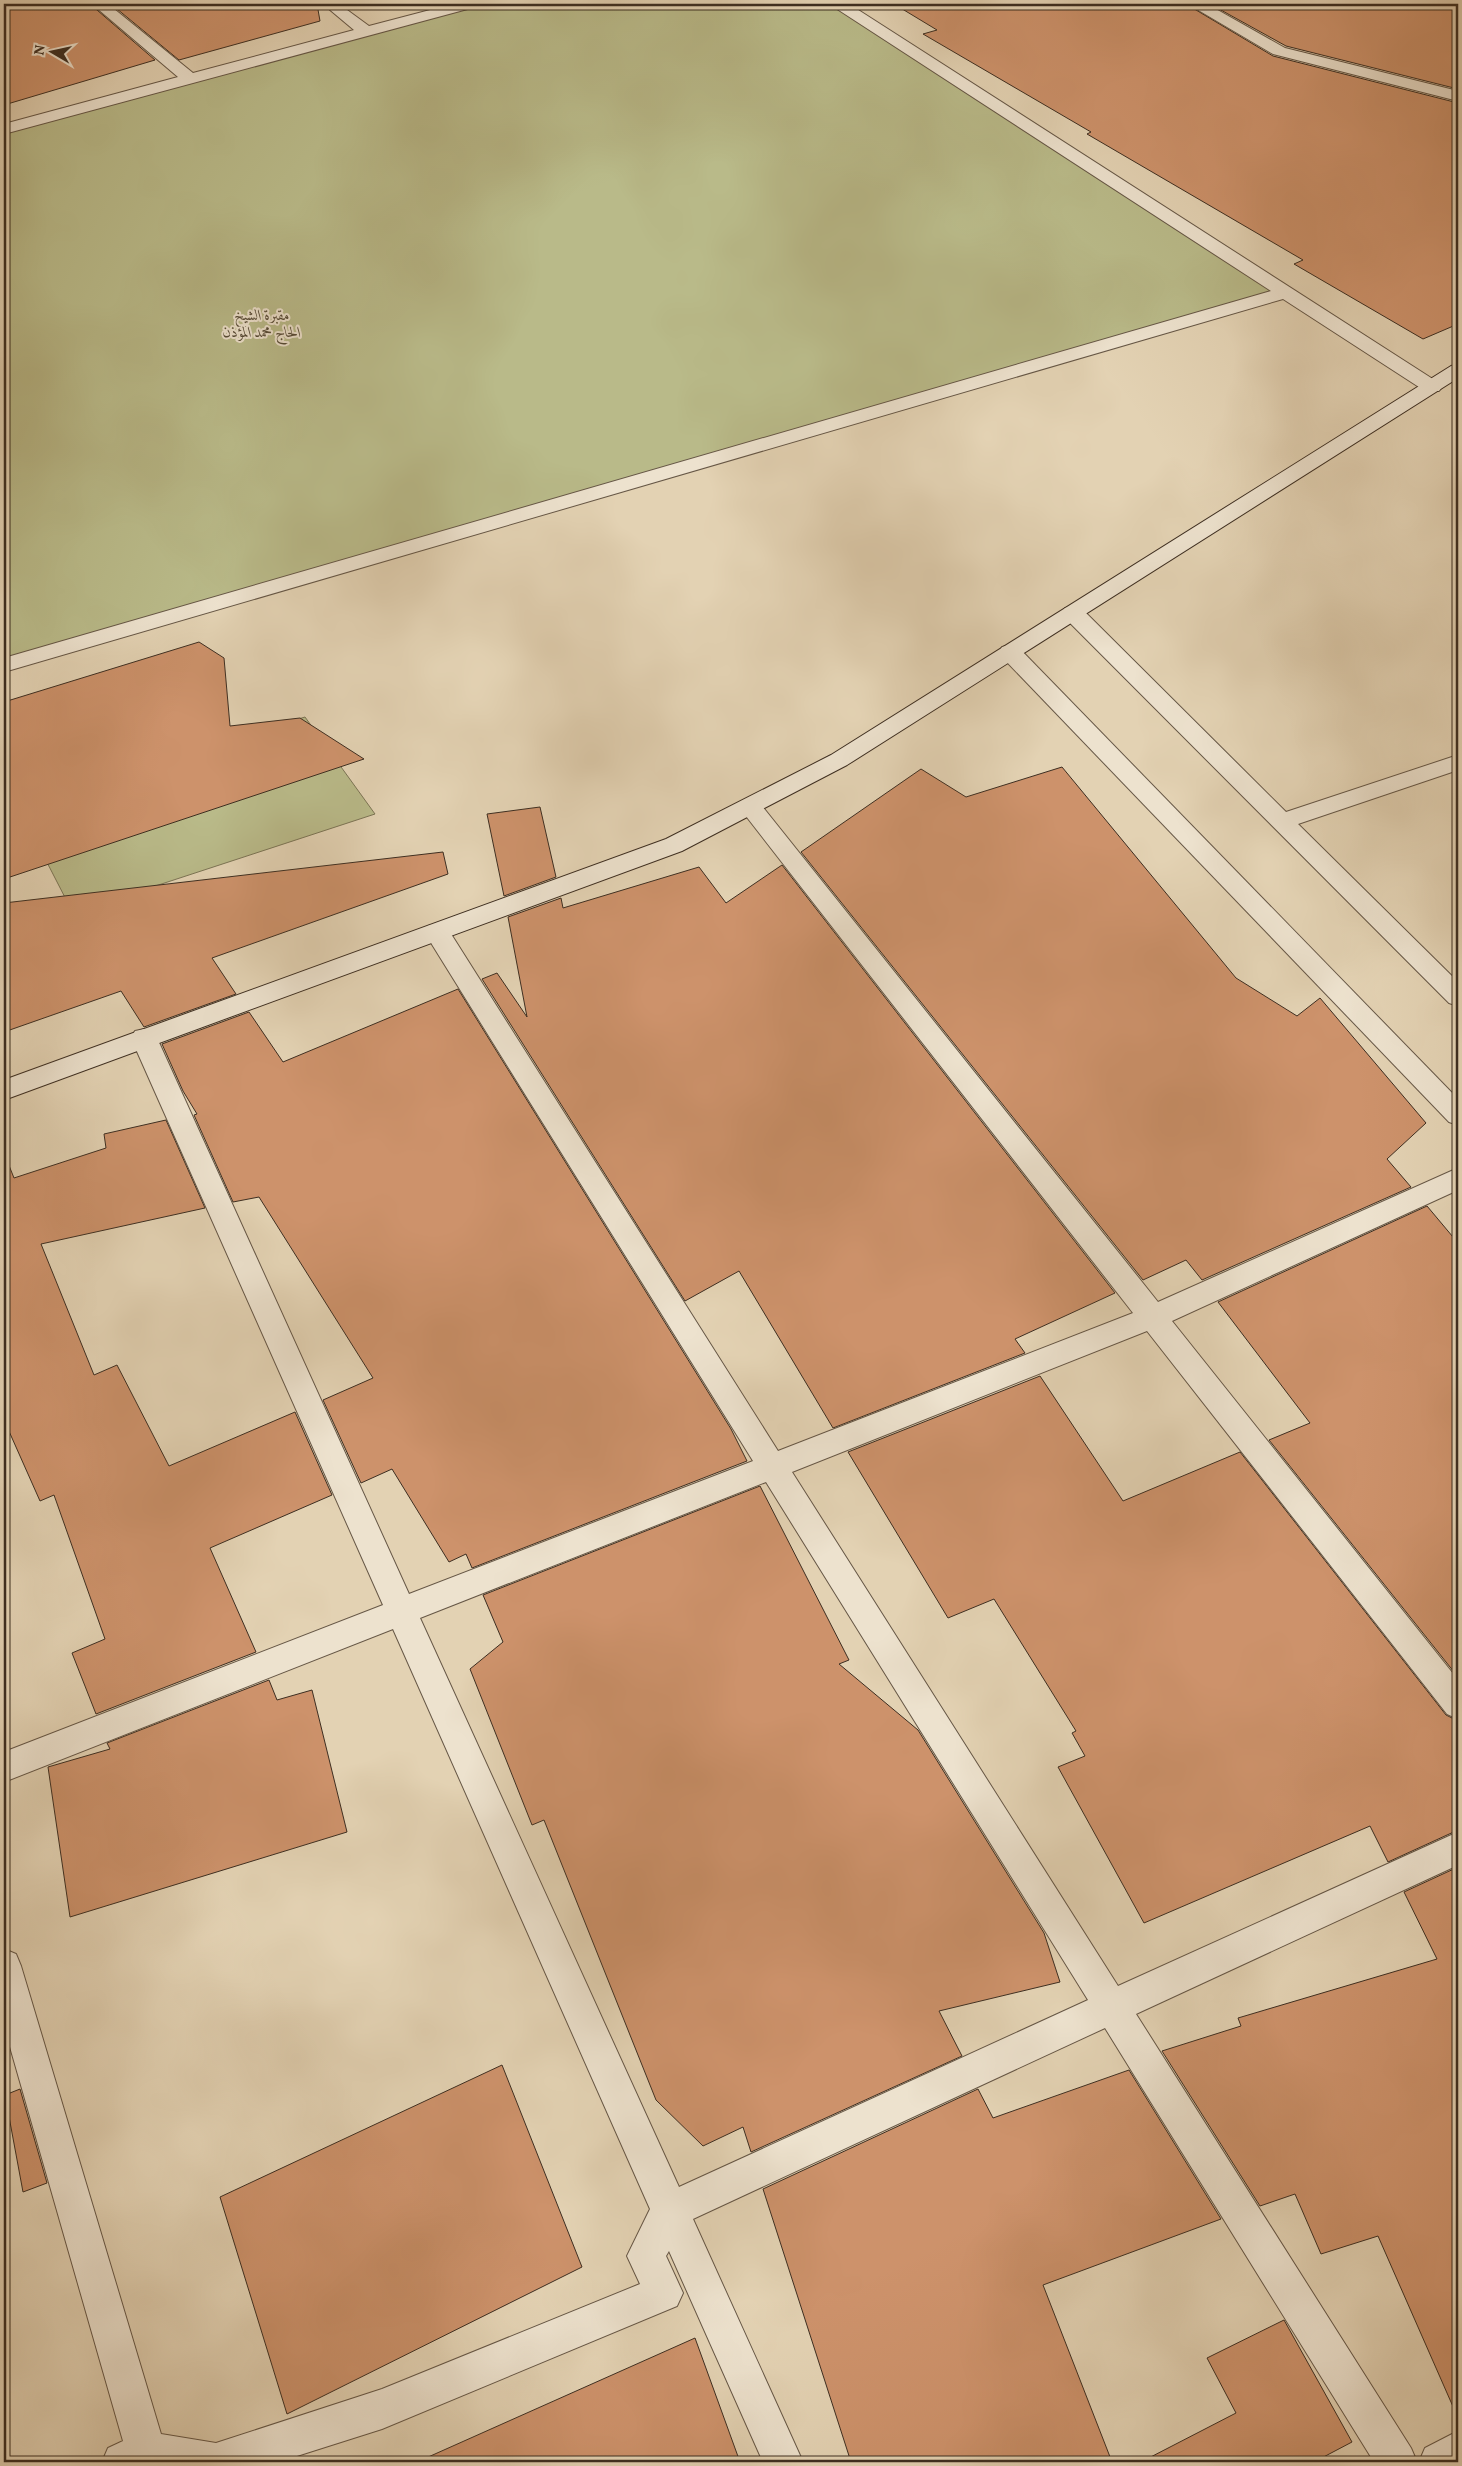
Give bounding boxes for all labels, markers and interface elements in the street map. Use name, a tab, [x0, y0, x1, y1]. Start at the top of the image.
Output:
north arrow	[28, 28, 78, 78]
text: N	[30, 44, 51, 57]
park label: مقبرة الشيخ الحاج محمد المؤذن	[223, 306, 301, 345]

